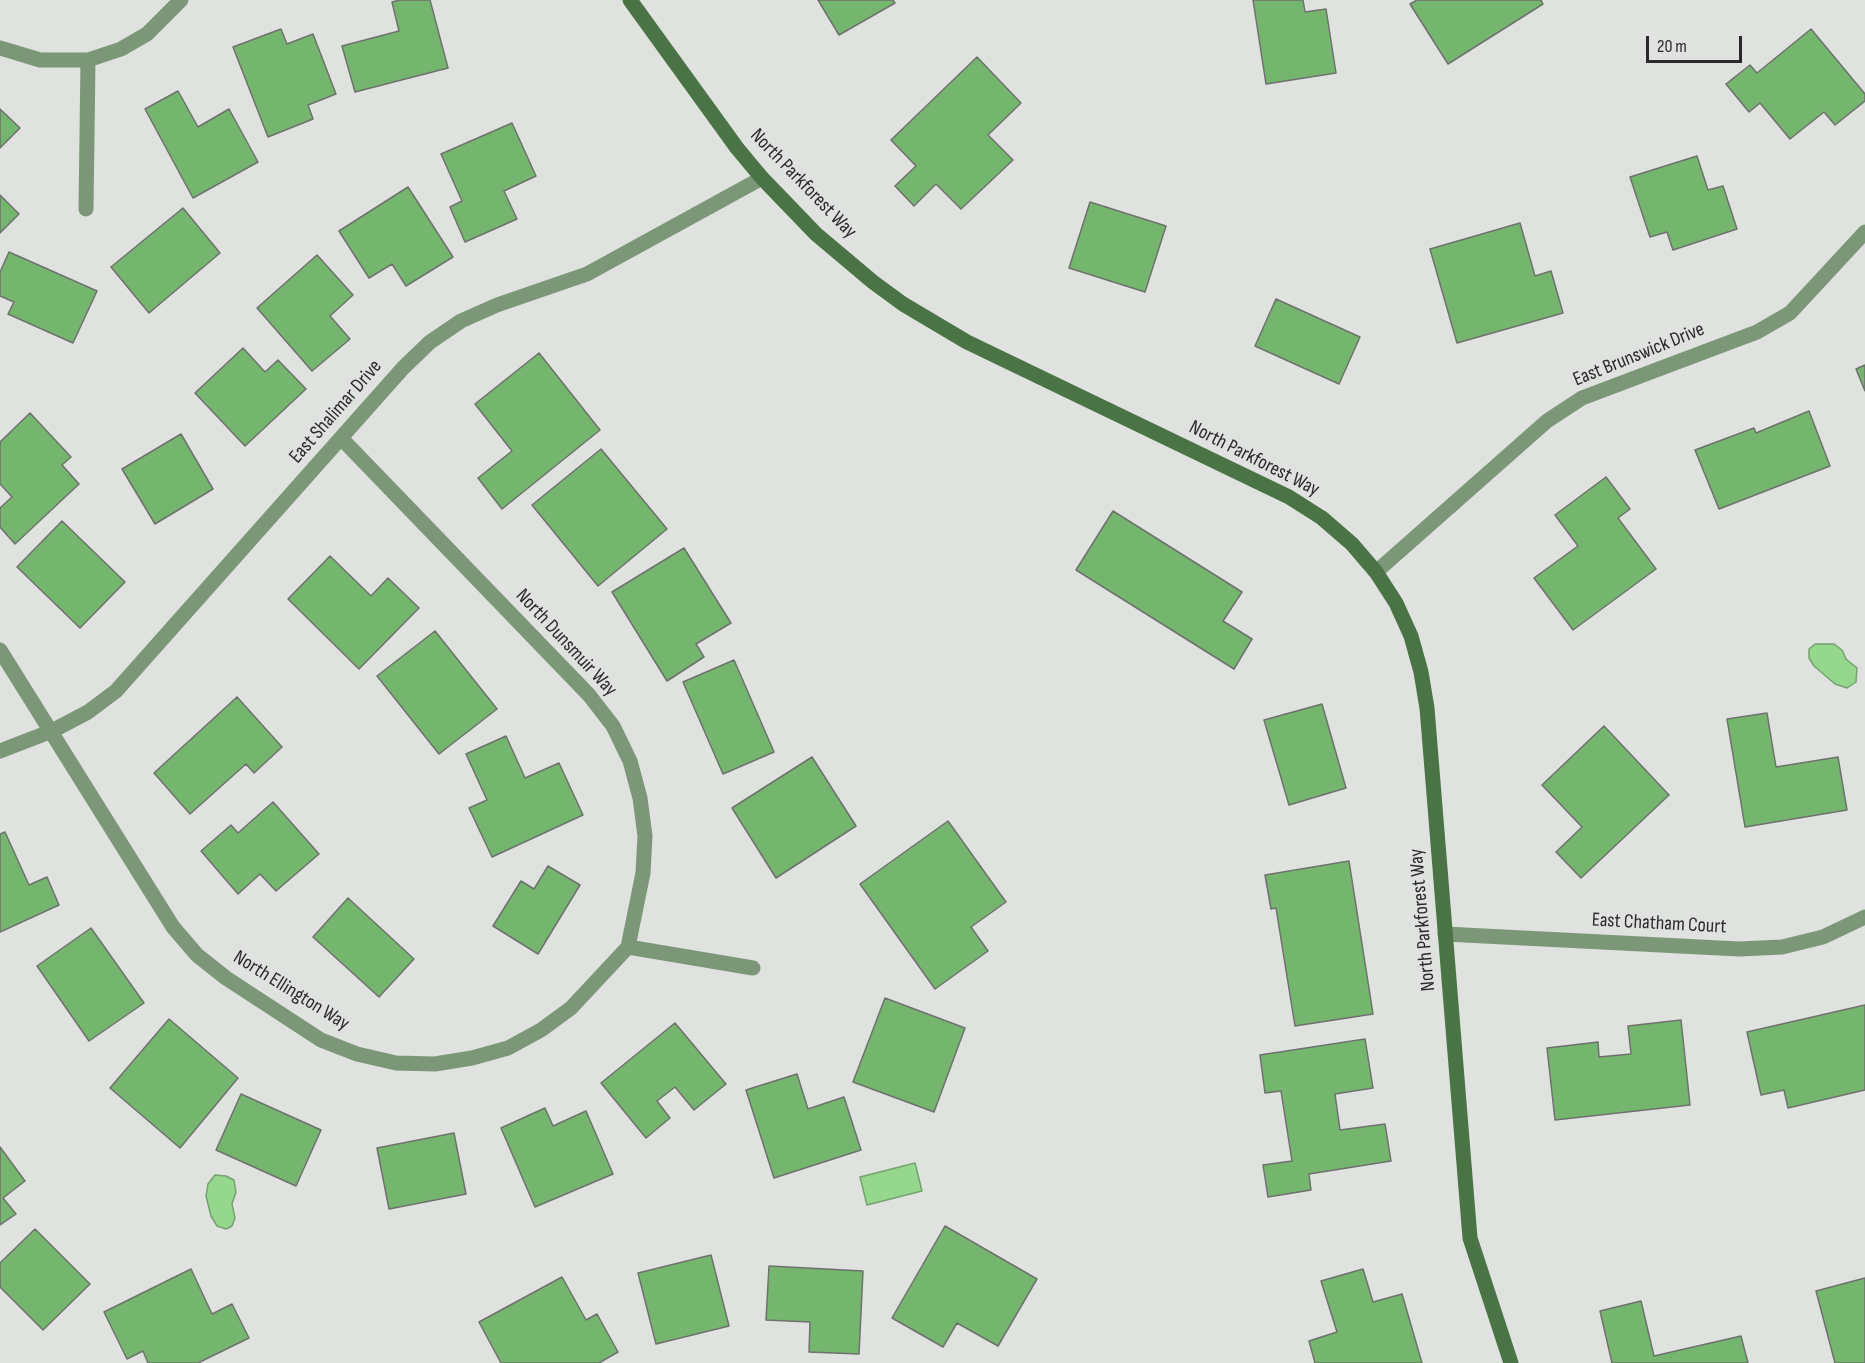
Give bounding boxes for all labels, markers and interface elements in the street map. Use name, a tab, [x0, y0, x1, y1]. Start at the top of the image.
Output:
scale bar	[1649, 24, 1745, 62]
text: 20 m	[1657, 36, 1687, 57]
street label: North Parkforest Way	[745, 124, 861, 244]
street label: East Brunswick Drive	[1570, 318, 1708, 392]
street label: East Shalimar Drive	[285, 355, 387, 469]
street label: North Parkforest Way	[1185, 416, 1323, 502]
street label: North Dunsmuir Way	[510, 584, 622, 702]
street label: North Parkforest Way	[1405, 848, 1441, 992]
street label: East Chatham Court	[1591, 908, 1727, 940]
street label: North Ellington Way	[229, 946, 353, 1036]

